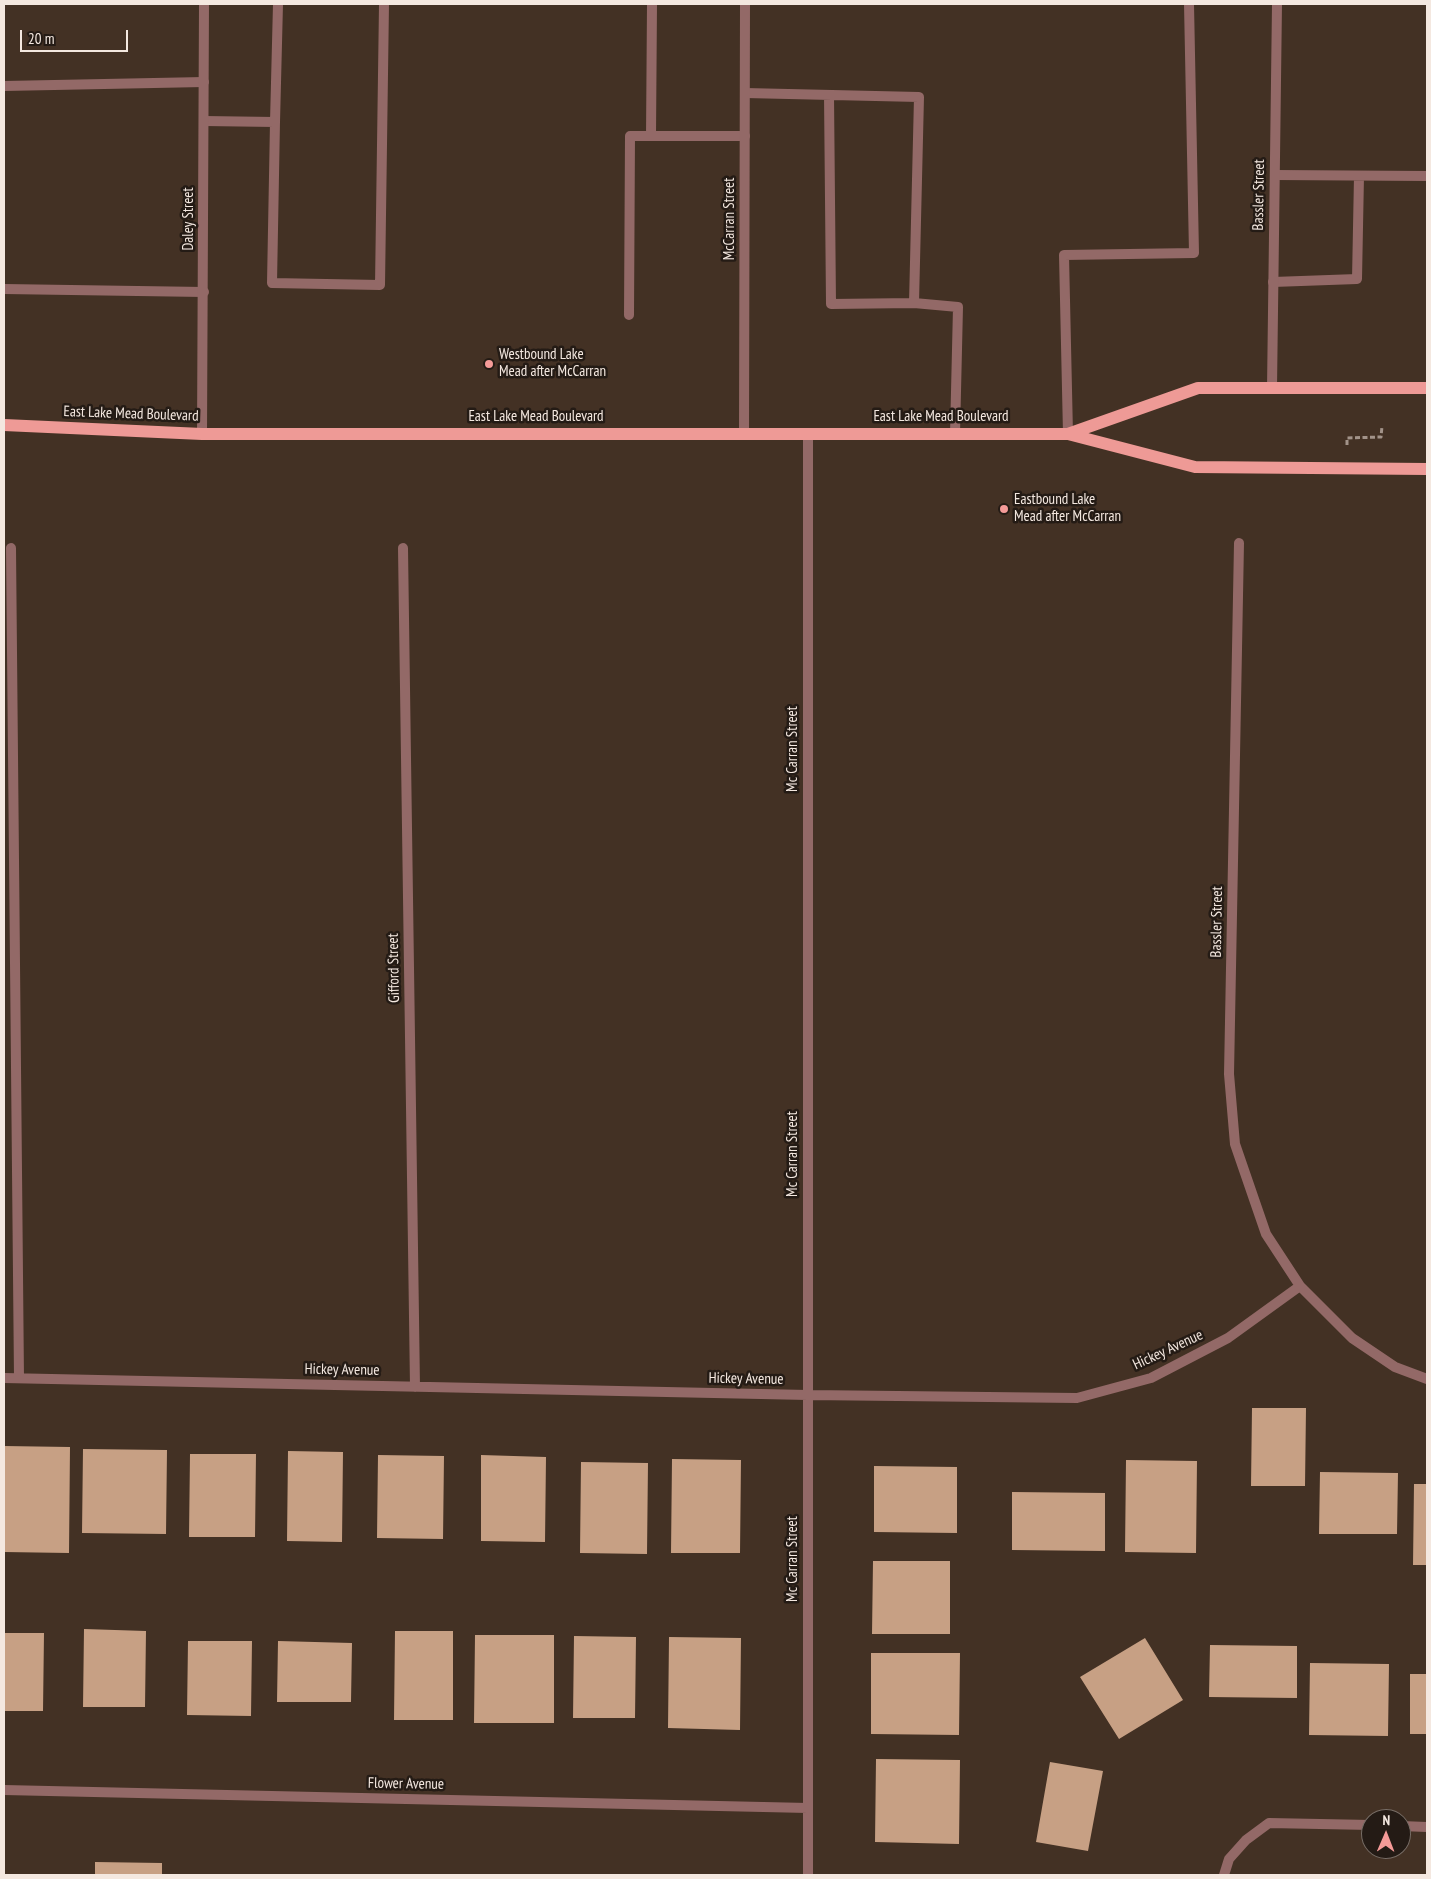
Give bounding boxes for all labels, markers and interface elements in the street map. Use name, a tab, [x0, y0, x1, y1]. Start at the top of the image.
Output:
scale bar	[22, 20, 130, 52]
text: 20 m	[28, 29, 54, 48]
street label: Bassler Street	[1249, 159, 1269, 231]
street label: McCarran Street	[721, 178, 739, 260]
street label: Daley Street	[180, 187, 198, 251]
place label: Westbound Lake Mead after McCarran	[499, 346, 606, 381]
marker: Westbound Lake Mead after McCarran	[483, 358, 495, 370]
street label: East Lake Mead Boulevard	[63, 403, 199, 425]
street label: East Lake Mead Boulevard	[468, 408, 604, 426]
street label: East Lake Mead Boulevard	[873, 408, 1009, 426]
place label: Eastbound Lake Mead after McCarran	[1014, 491, 1121, 526]
marker: Eastbound Lake Mead after McCarran	[998, 503, 1010, 515]
street label: Mc Carran Street	[784, 706, 802, 792]
street label: Bassler Street	[1207, 886, 1227, 958]
street label: Gifford Street	[384, 933, 404, 1003]
street label: Mc Carran Street	[784, 1111, 802, 1197]
street label: Hickey Avenue	[1130, 1326, 1206, 1374]
street label: Hickey Avenue	[304, 1360, 380, 1380]
street label: Hickey Avenue	[708, 1369, 784, 1389]
street label: Mc Carran Street	[784, 1516, 802, 1602]
street label: Flower Avenue	[368, 1774, 444, 1794]
north arrow	[1361, 1809, 1411, 1859]
text: N	[1382, 1811, 1390, 1829]

